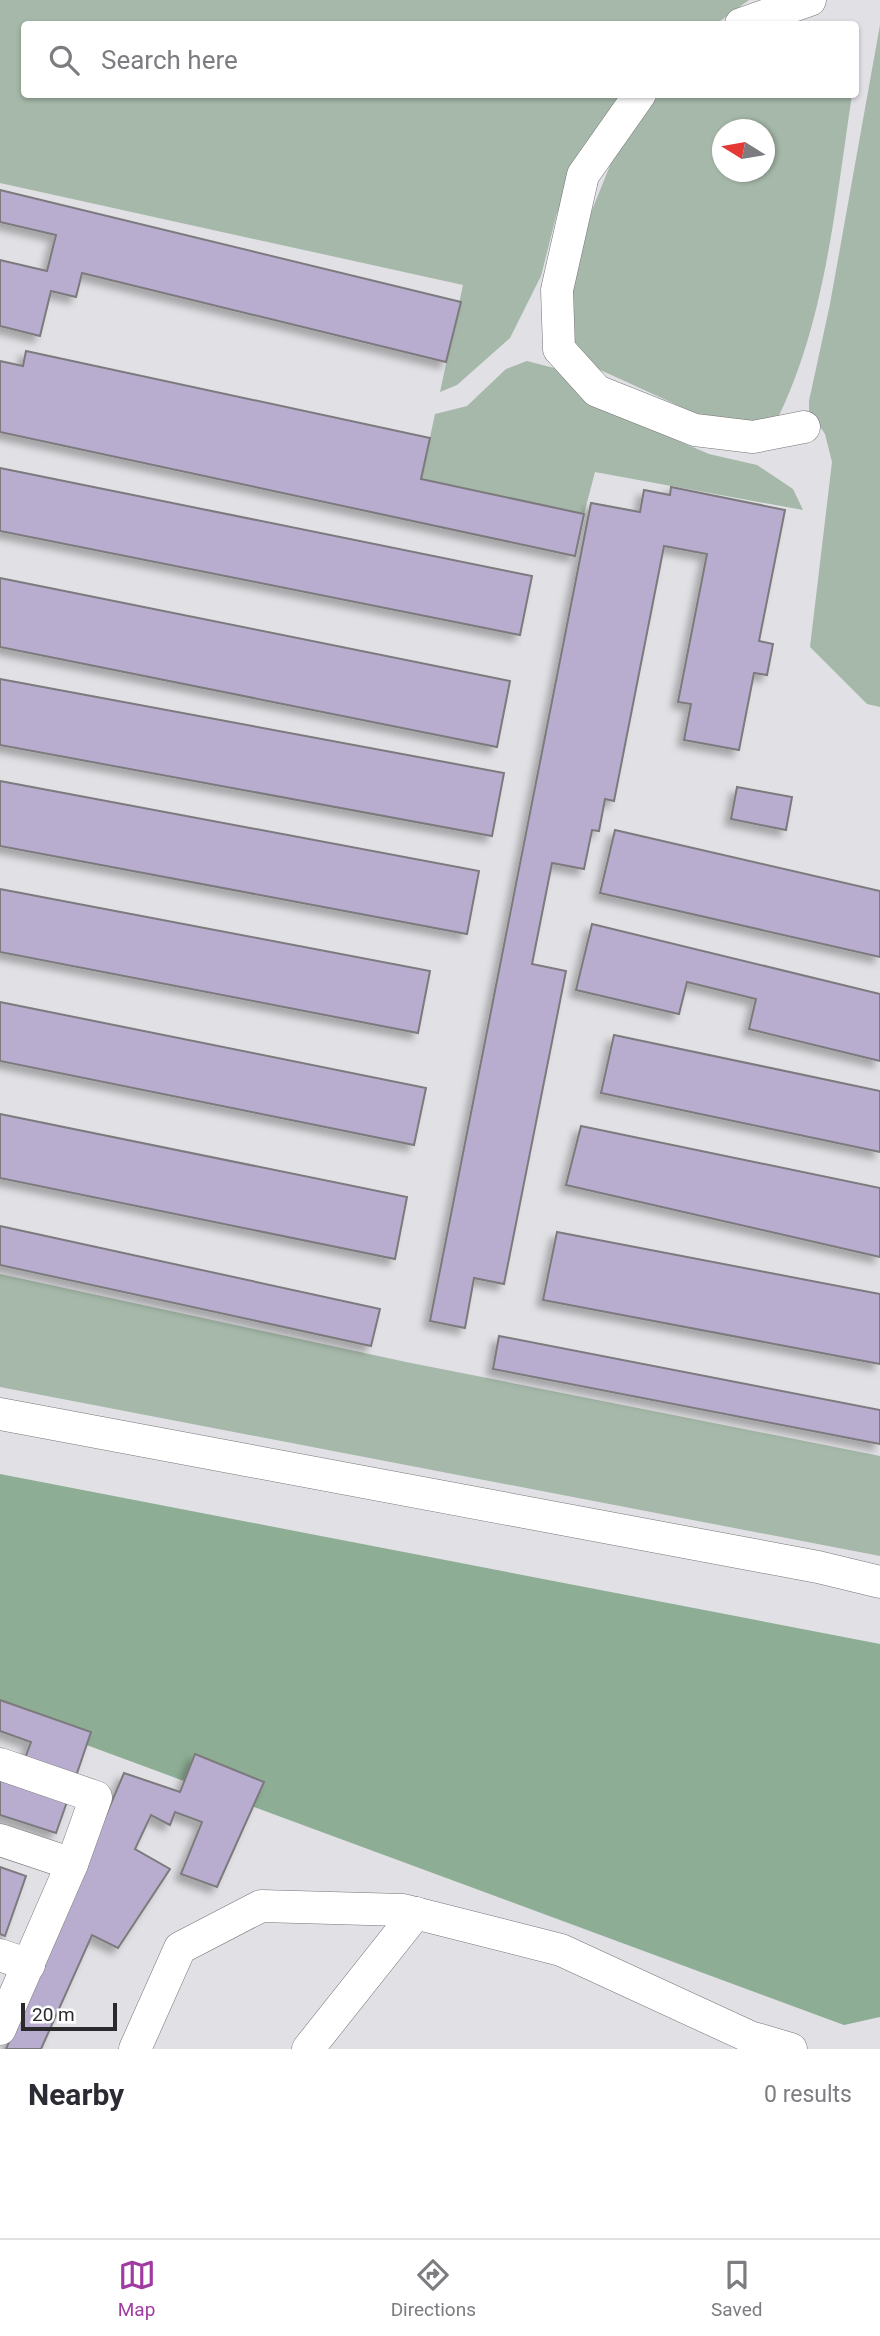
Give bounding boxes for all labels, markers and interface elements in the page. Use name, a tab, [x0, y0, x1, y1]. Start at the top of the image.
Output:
search box	[21, 21, 859, 98]
icon: search	[45, 41, 83, 79]
text: Search here	[101, 45, 238, 75]
north arrow	[712, 119, 775, 182]
scale bar	[21, 2000, 117, 2032]
text: 20 m	[32, 2003, 75, 2026]
text: Nearby	[28, 2077, 124, 2112]
text: 0 results	[764, 2081, 852, 2108]
tab: Map	[118, 2256, 156, 2321]
tab: Directions	[391, 2256, 476, 2321]
tab: Saved	[711, 2256, 762, 2321]

